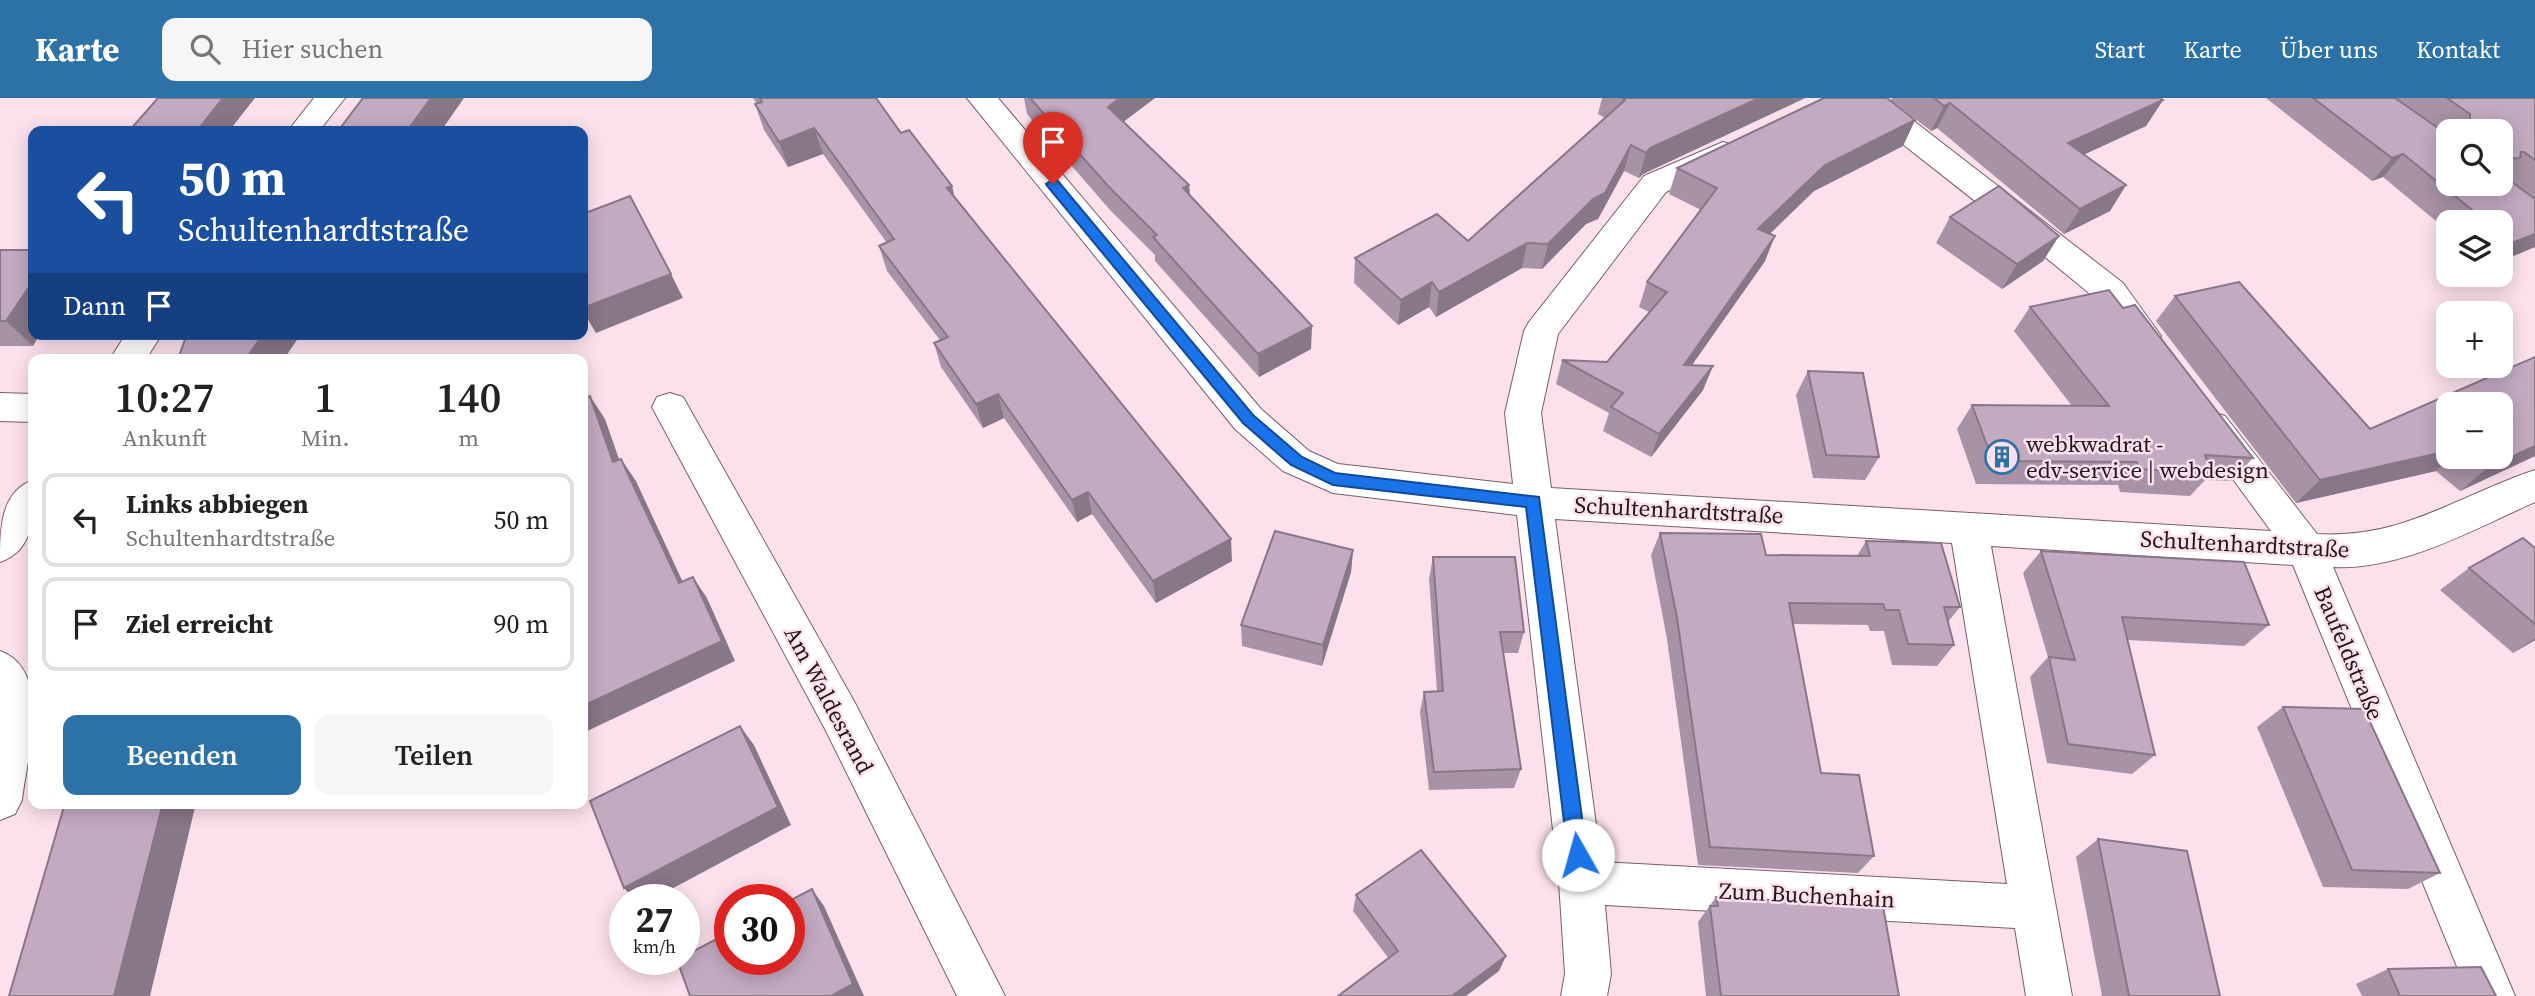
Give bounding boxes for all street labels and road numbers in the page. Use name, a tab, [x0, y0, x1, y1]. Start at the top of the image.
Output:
street label: Schultenhardtstraße	[1574, 489, 1784, 531]
street label: Schultenhardtstraße	[2140, 523, 2350, 565]
street label: Baufeldstraße	[2306, 581, 2392, 725]
street label: Am Waldesrand	[777, 621, 881, 779]
street label: Zum Buchenhain	[1718, 874, 1896, 916]

